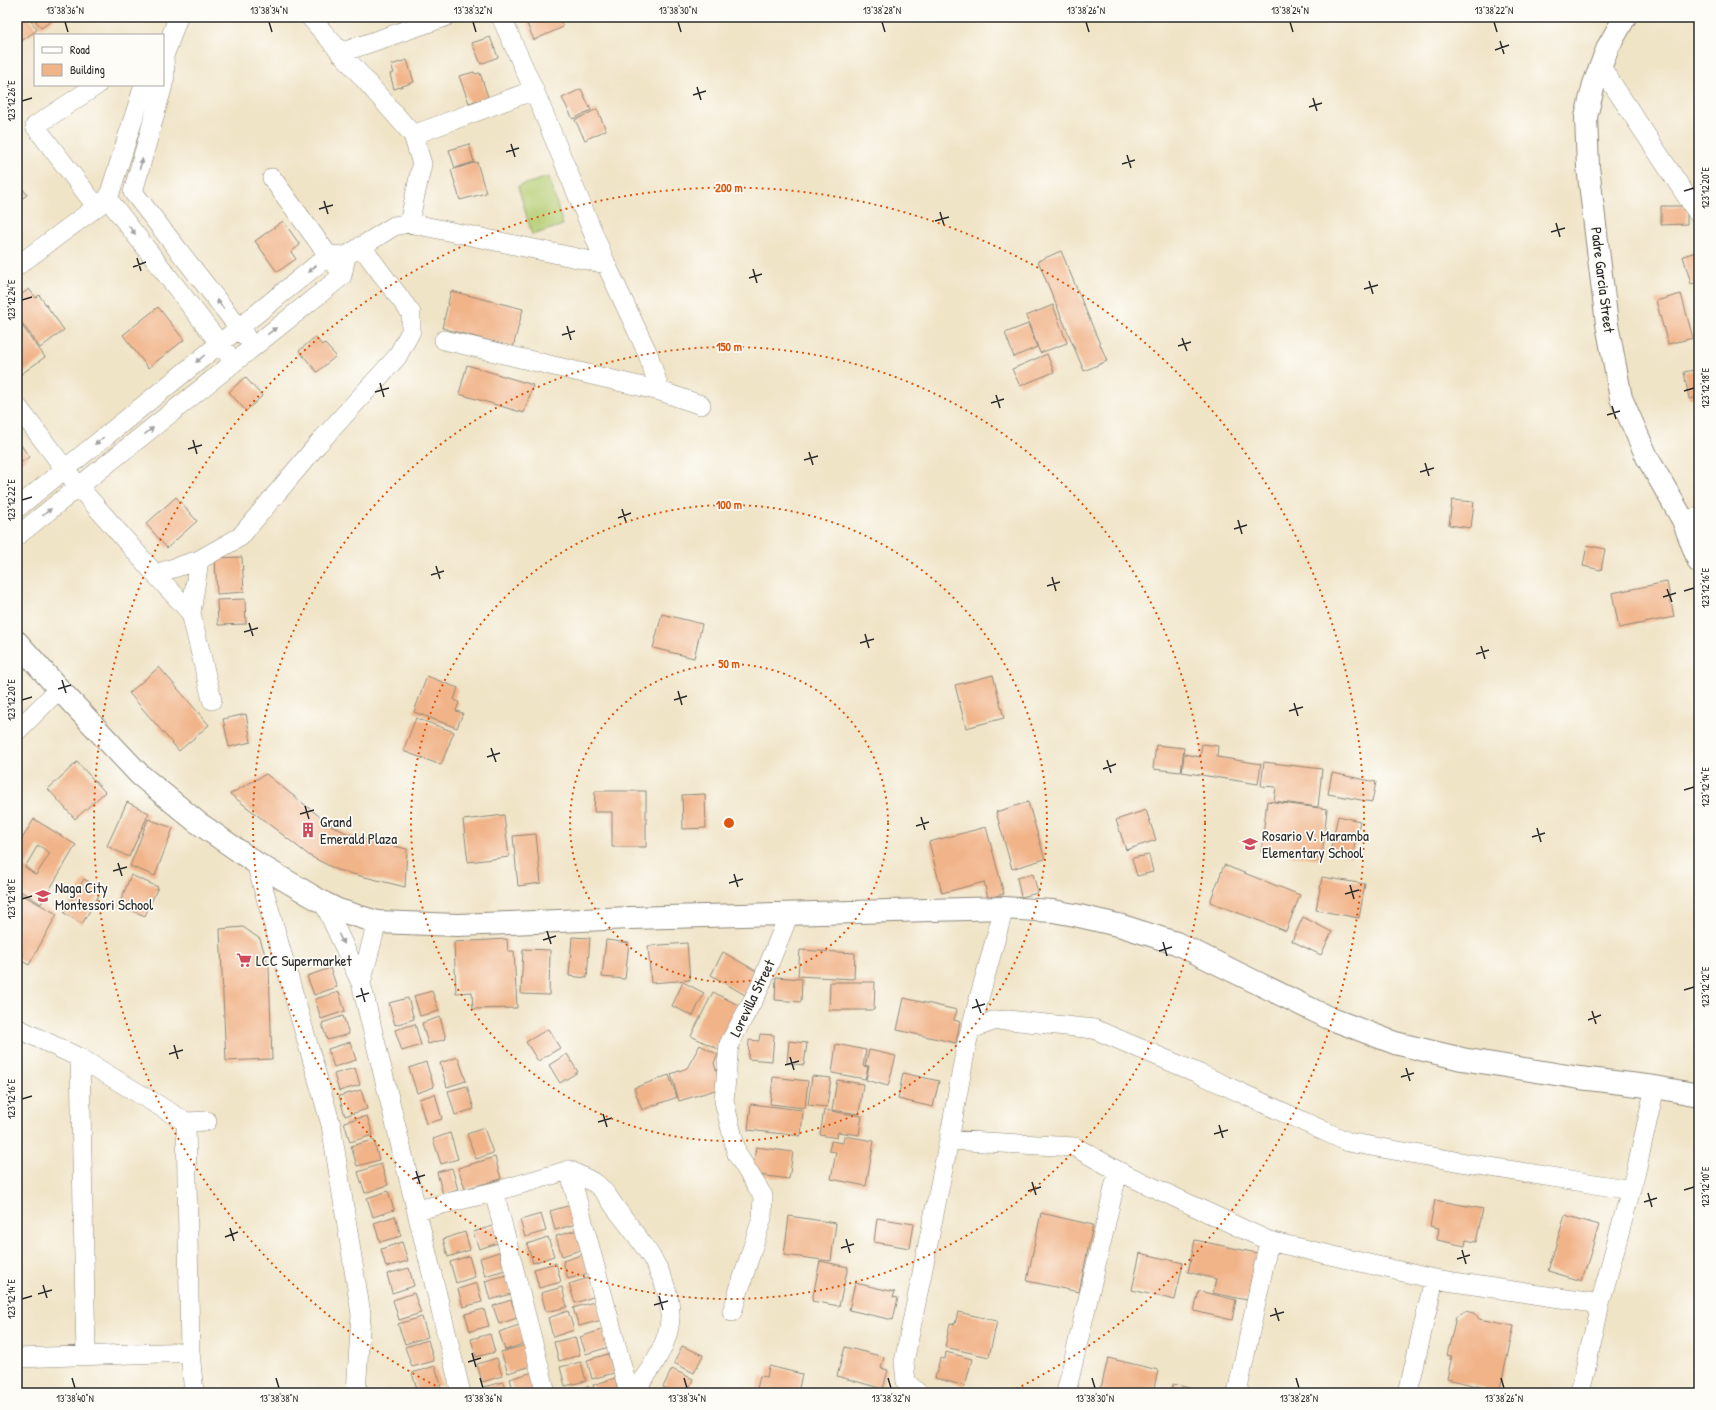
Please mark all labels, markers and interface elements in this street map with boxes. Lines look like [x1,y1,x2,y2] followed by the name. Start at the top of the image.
[46,4,84,17] text: 13°38'36"N
[250,4,288,17] text: 13°38'34"N
[454,4,492,17] text: 13°38'32"N
[659,4,697,17] text: 13°38'30"N
[863,4,901,17] text: 13°38'28"N
[1067,4,1105,17] text: 13°38'26"N
[1271,4,1309,17] text: 13°38'24"N
[1475,4,1513,17] text: 13°38'22"N
[34,34,164,86] legend
[70,41,90,58] text: Road
[70,61,105,78] text: Building
[5,80,18,122] text: 123°12'26"E
[138,157,144,169] one-way arrow
[1699,167,1712,209] text: 123°12'20"E
[715,179,743,196] text: 200 m
[127,224,136,235] one-way arrow
[1586,226,1620,335] street label: Padre Garcia Street
[307,264,318,273] one-way arrow
[5,279,18,320] text: 123°12'24"E
[216,299,225,310] one-way arrow
[266,327,277,336] one-way arrow
[716,338,742,355] text: 150 m
[195,355,206,364] one-way arrow
[1699,367,1712,408] text: 123°12'18"E
[143,426,154,435] one-way arrow
[94,437,105,446] one-way arrow
[5,478,18,521] text: 123°12'22"E
[716,496,742,513] text: 100 m
[42,507,53,516] one-way arrow
[1699,567,1712,608] text: 123°12'16"E
[718,655,740,672] text: 50 m
[5,679,18,721] text: 123°12'20"E
[1699,766,1712,807] text: 123°12'14"E
[320,811,397,849] place label: Grand Emerald Plaza
[722,816,736,830] centre of rings
[299,821,317,839] building icon: Grand Emerald Plaza
[1262,825,1369,863] place label: Rosario V. Maramba Elementary School
[1241,835,1259,853] school or university icon: Rosario V. Maramba Elementary School
[55,877,153,915] place label: Naga City Montessori School
[5,878,18,919] text: 123°12'18"E
[34,887,52,905] school or university icon: Naga City Montessori School
[338,933,344,945] one-way arrow
[256,950,353,971] place label: LCC Supermarket
[235,951,253,969] supermarket icon: LCC Supermarket
[724,955,780,1040] street label: Lorevilla Street
[1699,966,1712,1007] text: 123°12'12"E
[5,1078,18,1119] text: 123°12'16"E
[1699,1166,1712,1207] text: 123°12'10"E
[5,1278,18,1319] text: 123°12'14"E
[56,1392,94,1405] text: 13°38'40"N
[260,1392,298,1405] text: 13°38'38"N
[464,1392,502,1405] text: 13°38'36"N
[668,1392,706,1405] text: 13°38'34"N
[872,1392,910,1405] text: 13°38'32"N
[1076,1392,1114,1405] text: 13°38'30"N
[1280,1392,1318,1405] text: 13°38'28"N
[1485,1392,1523,1405] text: 13°38'26"N

